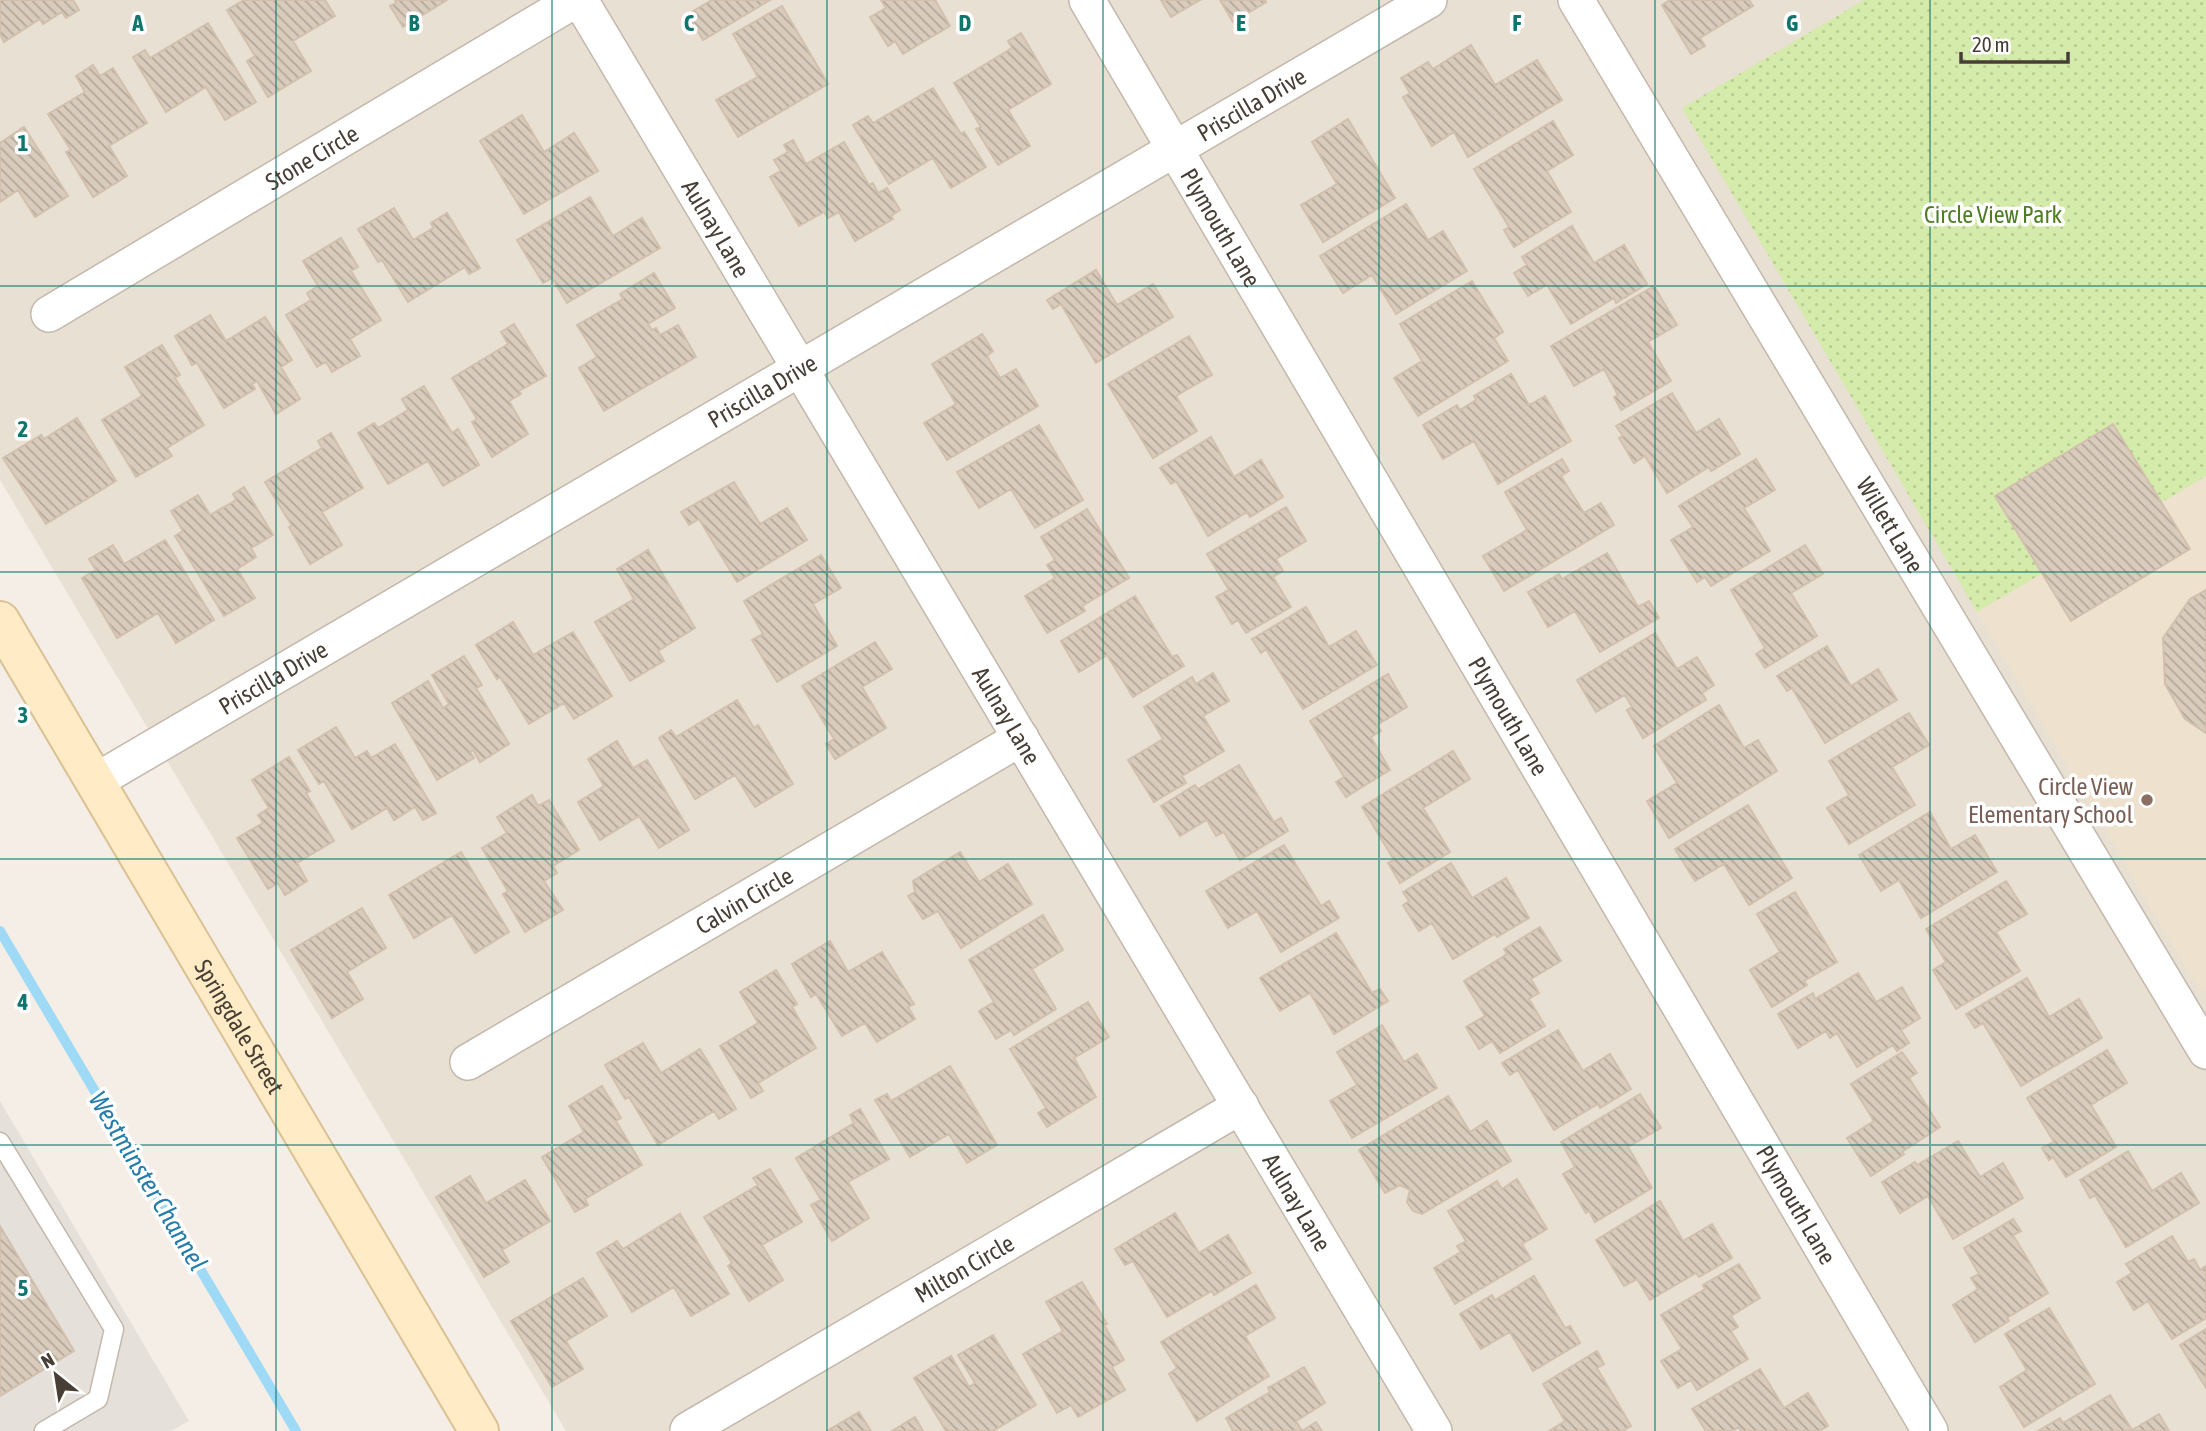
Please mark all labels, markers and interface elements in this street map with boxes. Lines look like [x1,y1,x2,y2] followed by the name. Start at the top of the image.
[131,10,144,36] text: A
[409,10,420,36] text: B
[684,10,695,36] text: C
[959,10,972,36] text: D
[1236,10,1246,36] text: E
[1512,10,1522,36] text: F
[1786,10,1798,36] text: G
[1961,21,2068,65] scale bar
[1972,32,2010,56] text: 20 m
[1192,62,1310,146] street label: Priscilla Drive
[260,119,363,195] street label: Stone Circle
[18,130,29,156] text: 1
[1176,163,1266,292] street label: Plymouth Lane
[677,175,756,282] street label: Aulnay Lane
[1924,201,2063,228] park label: Circle View Park
[703,348,821,433] street label: Priscilla Drive
[18,416,28,442] text: 2
[1852,472,1930,578] street label: Willett Lane
[214,635,332,720] street label: Priscilla Drive
[1463,652,1554,780] street label: Plymouth Lane
[967,662,1046,769] street label: Aulnay Lane
[18,702,28,728] text: 3
[1968,773,2134,828] place label: Circle View Elementary School
[2139,792,2155,808] marker: Circle View Elementary School
[691,861,797,939] street label: Calvin Circle
[190,954,290,1098] street label: Springdale Street
[17,989,29,1015] text: 4
[83,1086,213,1276] water label: Westminster Channel
[1751,1140,1842,1269] street label: Plymouth Lane
[1258,1149,1337,1256] street label: Aulnay Lane
[910,1229,1018,1308] street label: Milton Circle
[18,1275,29,1301] text: 5
[21,1340,91,1410] north arrow
[37,1348,58,1373] text: N

